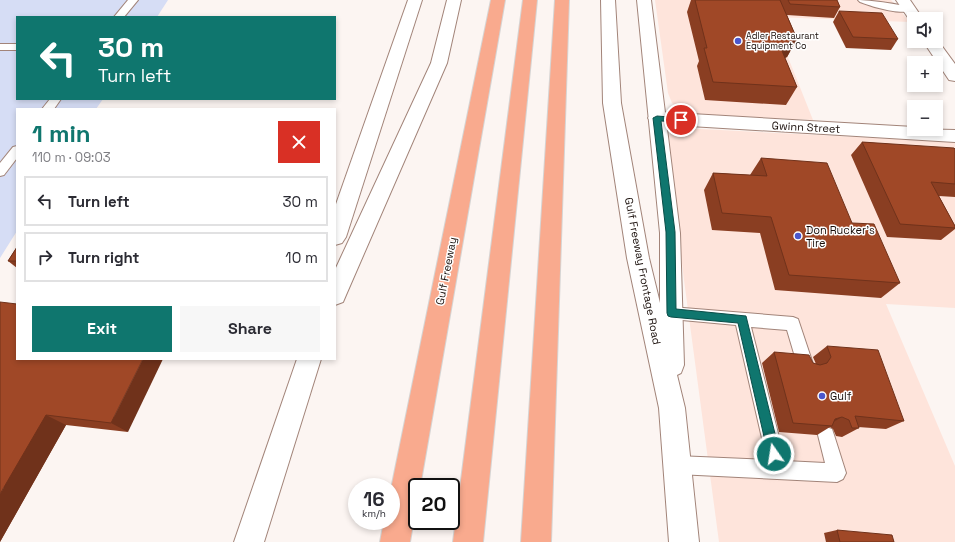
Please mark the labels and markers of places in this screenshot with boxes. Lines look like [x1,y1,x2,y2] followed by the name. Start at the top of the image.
[746,30,819,52] place label: Adler Restaurant Equipment Co
[733,36,743,46] marker: Adler Restaurant Equipment Co
[664,103,698,137] pin
[806,223,875,250] place label: Don Rucker's Tire
[793,231,803,241] marker: Don Rucker's Tire
[830,389,852,403] place label: Gulf
[817,391,827,401] marker: Gulf

